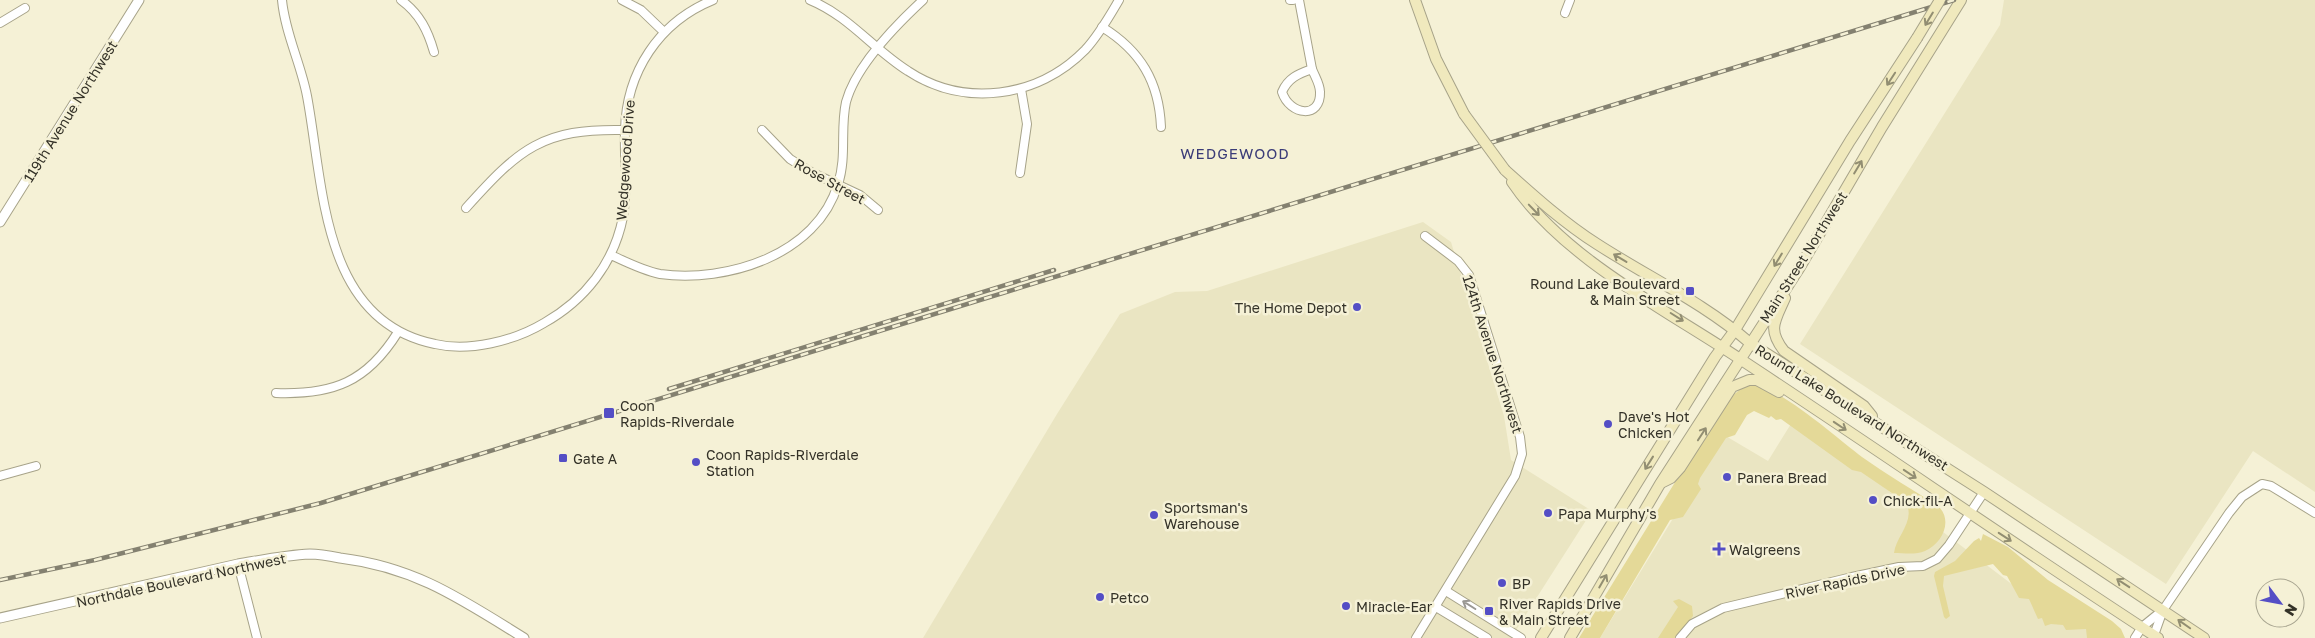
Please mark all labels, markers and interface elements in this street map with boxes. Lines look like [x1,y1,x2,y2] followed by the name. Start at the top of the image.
[1923,11,1933,25] one-way arrow
[19,37,121,185] street label: 119th Avenue Northwest
[1885,71,1895,85] one-way arrow
[612,99,638,221] street label: Wedgewood Drive
[1180,144,1290,162] district label: WEDGEWOOD
[792,155,868,207] street label: Rose Street
[1854,161,1864,175] one-way arrow
[1756,188,1850,326] street label: Main Street Northwest
[1528,203,1540,216] one-way arrow
[1613,253,1627,263] one-way arrow
[1772,253,1783,267] one-way arrow
[1459,273,1527,435] street label: 124th Avenue Northwest
[1530,275,1680,308] place label: Round Lake Boulevard & Main Street
[1684,285,1696,297] marker: Round Lake Boulevard & Main Street
[1235,299,1347,316] place label: The Home Depot
[1351,301,1363,313] marker: The Home Depot
[1670,312,1684,323] one-way arrow
[1752,340,1952,474] street label: Round Lake Boulevard Northwest
[620,397,734,430] place label: Coon Rapids-Riverdale
[602,406,616,420] marker: Coon Rapids-Riverdale
[1618,408,1690,441] place label: Dave's Hot Chicken
[1602,418,1614,430] marker: Dave's Hot Chicken
[1832,421,1846,431] one-way arrow
[1697,428,1707,442] one-way arrow
[706,446,859,479] place label: Coon Rapids-Riverdale Station
[573,450,618,467] place label: Gate A
[557,452,569,464] marker: Gate A
[1644,455,1654,469] one-way arrow
[690,456,702,468] marker: Coon Rapids-Riverdale Station
[1737,469,1827,486] place label: Panera Bread
[1903,469,1917,479] one-way arrow
[1721,471,1733,483] marker: Panera Bread
[1883,492,1953,509] place label: Chick-fil-A
[1867,494,1879,506] marker: Chick-fil-A
[1164,499,1248,532] place label: Sportsman's Warehouse
[1558,505,1657,522] place label: Papa Murphy's
[1542,507,1554,519] marker: Papa Murphy's
[1148,509,1160,521] marker: Sportsman's Warehouse
[1998,532,2012,542] one-way arrow
[1729,541,1800,558] place label: Walgreens
[1713,543,1725,555] marker: Walgreens
[75,549,287,611] street label: Northdale Boulevard Northwest
[1784,560,1906,602] street label: River Rapids Drive
[1599,574,1609,588] one-way arrow
[1512,575,1531,592] place label: BP
[1496,577,1508,589] marker: BP
[2116,578,2130,588] one-way arrow
[2255,578,2305,628] north arrow
[1110,589,1149,606] place label: Petco
[1094,591,1106,603] marker: Petco
[1499,595,1621,628] place label: River Rapids Drive & Main Street
[1356,598,1433,615] place label: Miracle-Ear
[1340,600,1352,612] marker: Miracle-Ear
[1462,600,1476,610] one-way arrow
[2281,601,2301,619] text: N
[1483,605,1495,617] marker: River Rapids Drive & Main Street
[2177,619,2191,629] one-way arrow

